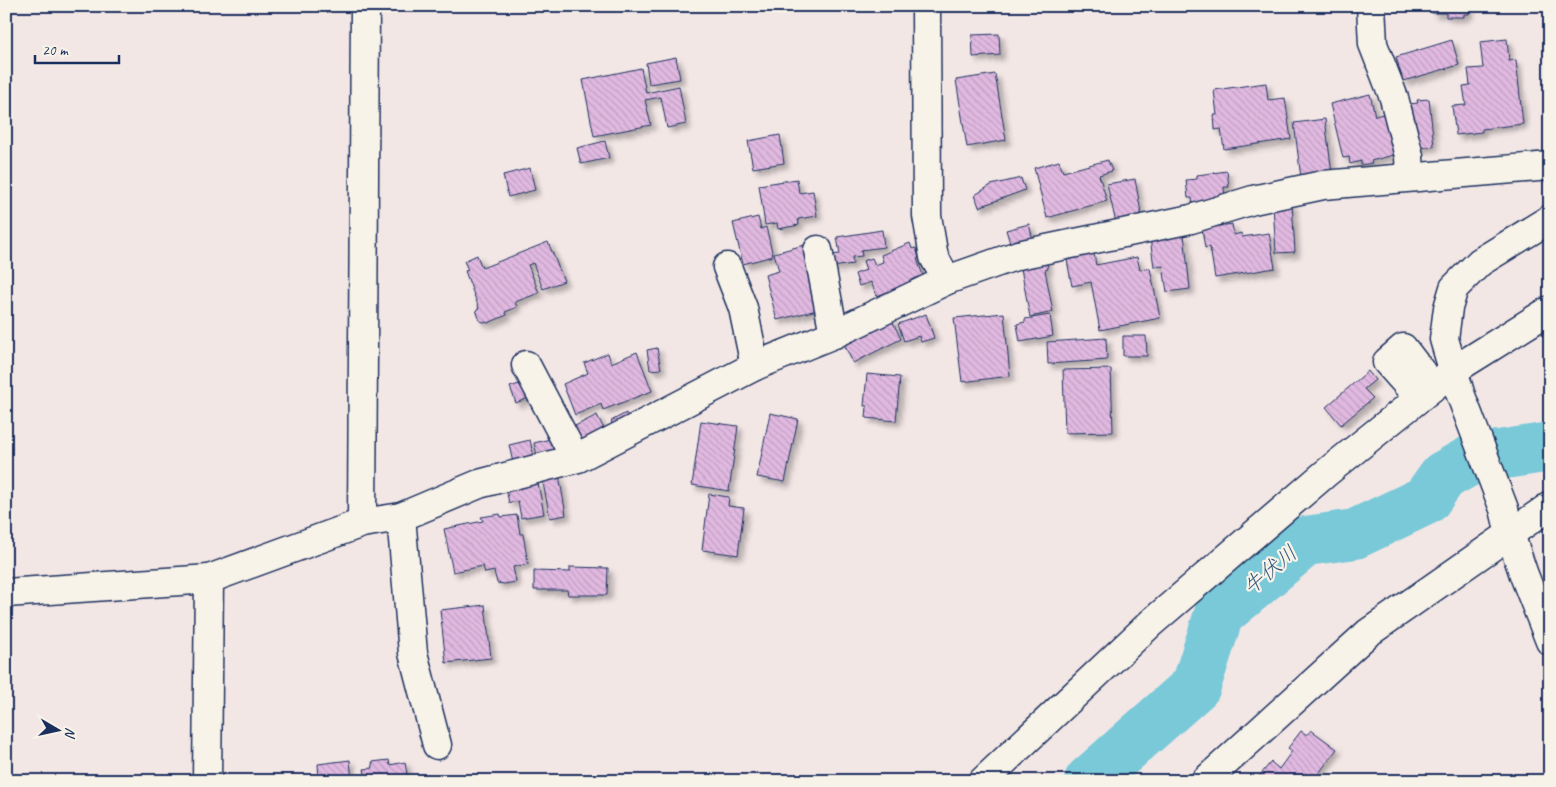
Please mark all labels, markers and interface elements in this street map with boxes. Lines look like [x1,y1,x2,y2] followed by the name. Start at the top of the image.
[35,32,119,64] scale bar
[42,41,69,60] text: 20 m
[1238,540,1302,600] water label: 牛伏川
[32,704,82,754] north arrow
[61,726,79,740] text: N

